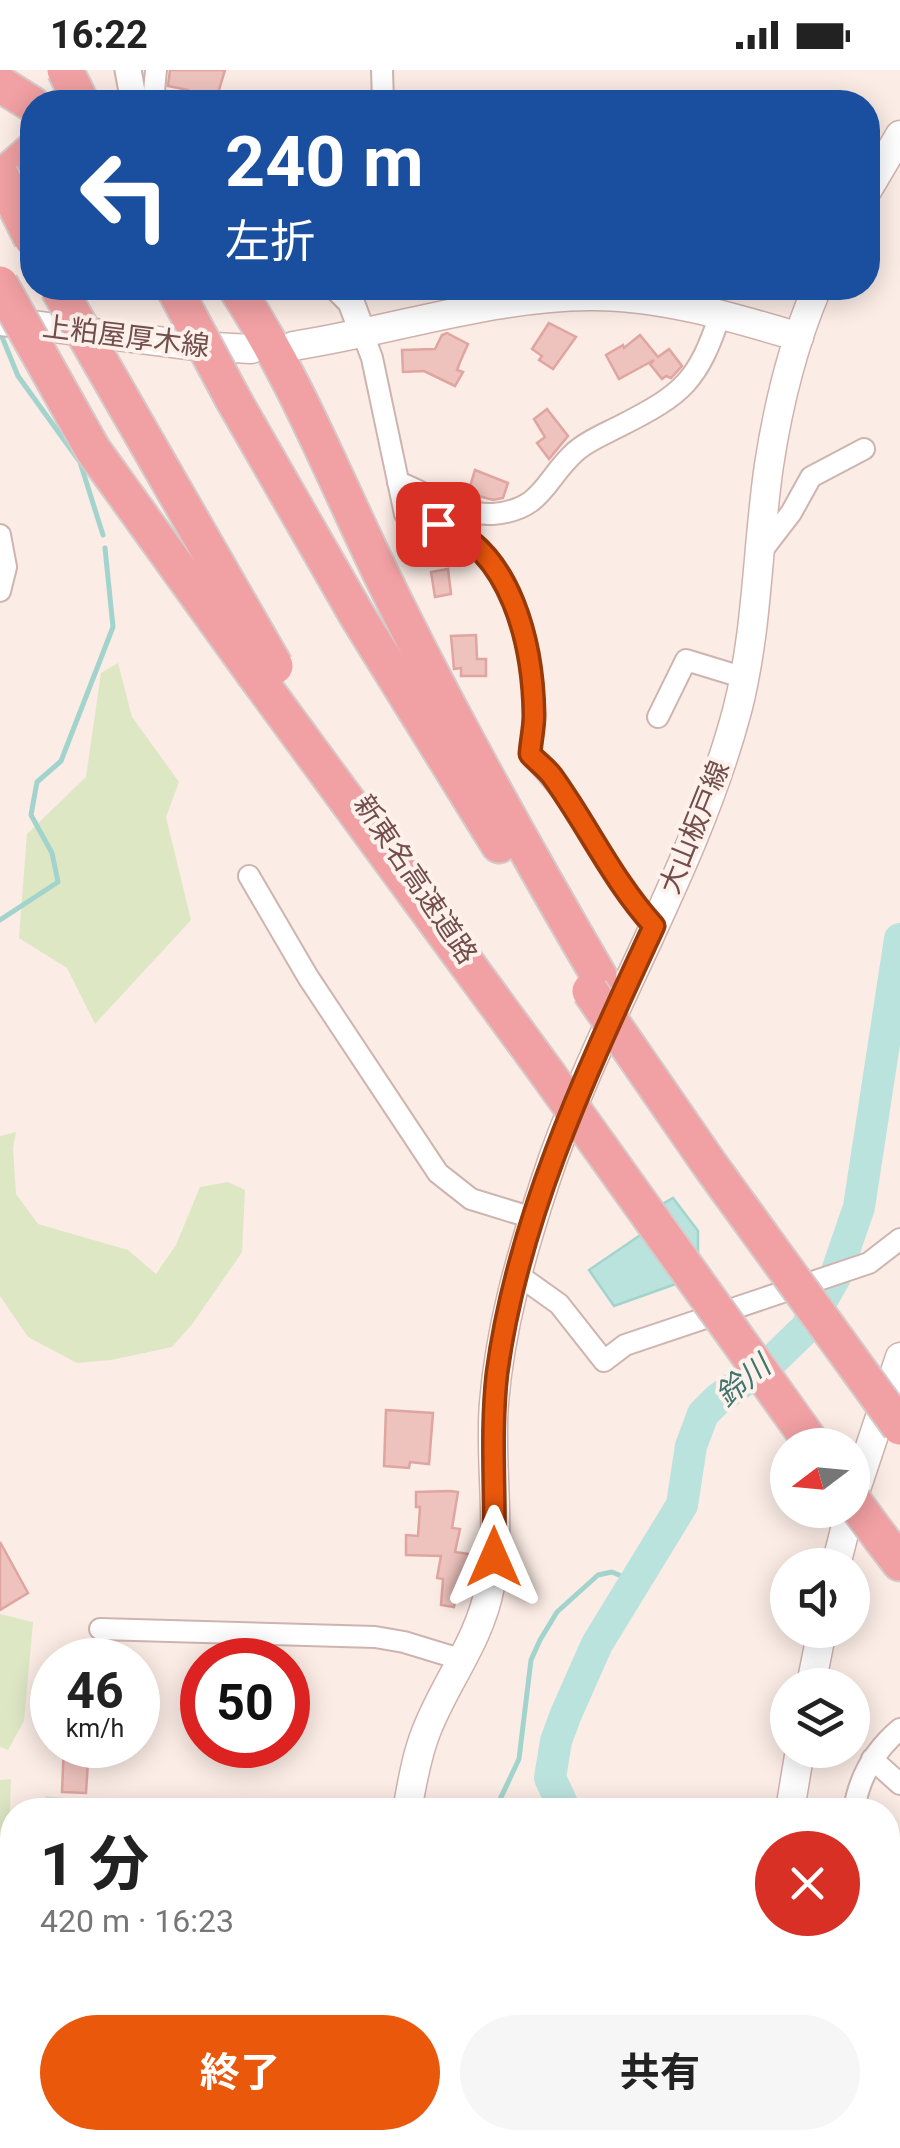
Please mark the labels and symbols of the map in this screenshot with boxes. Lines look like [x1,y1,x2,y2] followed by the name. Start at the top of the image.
[41,310,211,363] street label: 上粕屋厚木線
[396,482,481,567] pin
[653,756,736,898] street label: 大山板戸線
[347,789,484,970] street label: 新東名高速道路
[708,1346,779,1413] water label: 鈴川
[770,1428,870,1528] north arrow
[442,1505,546,1609] position arrow
[180,1638,310,1768] speed limit sign: 50

